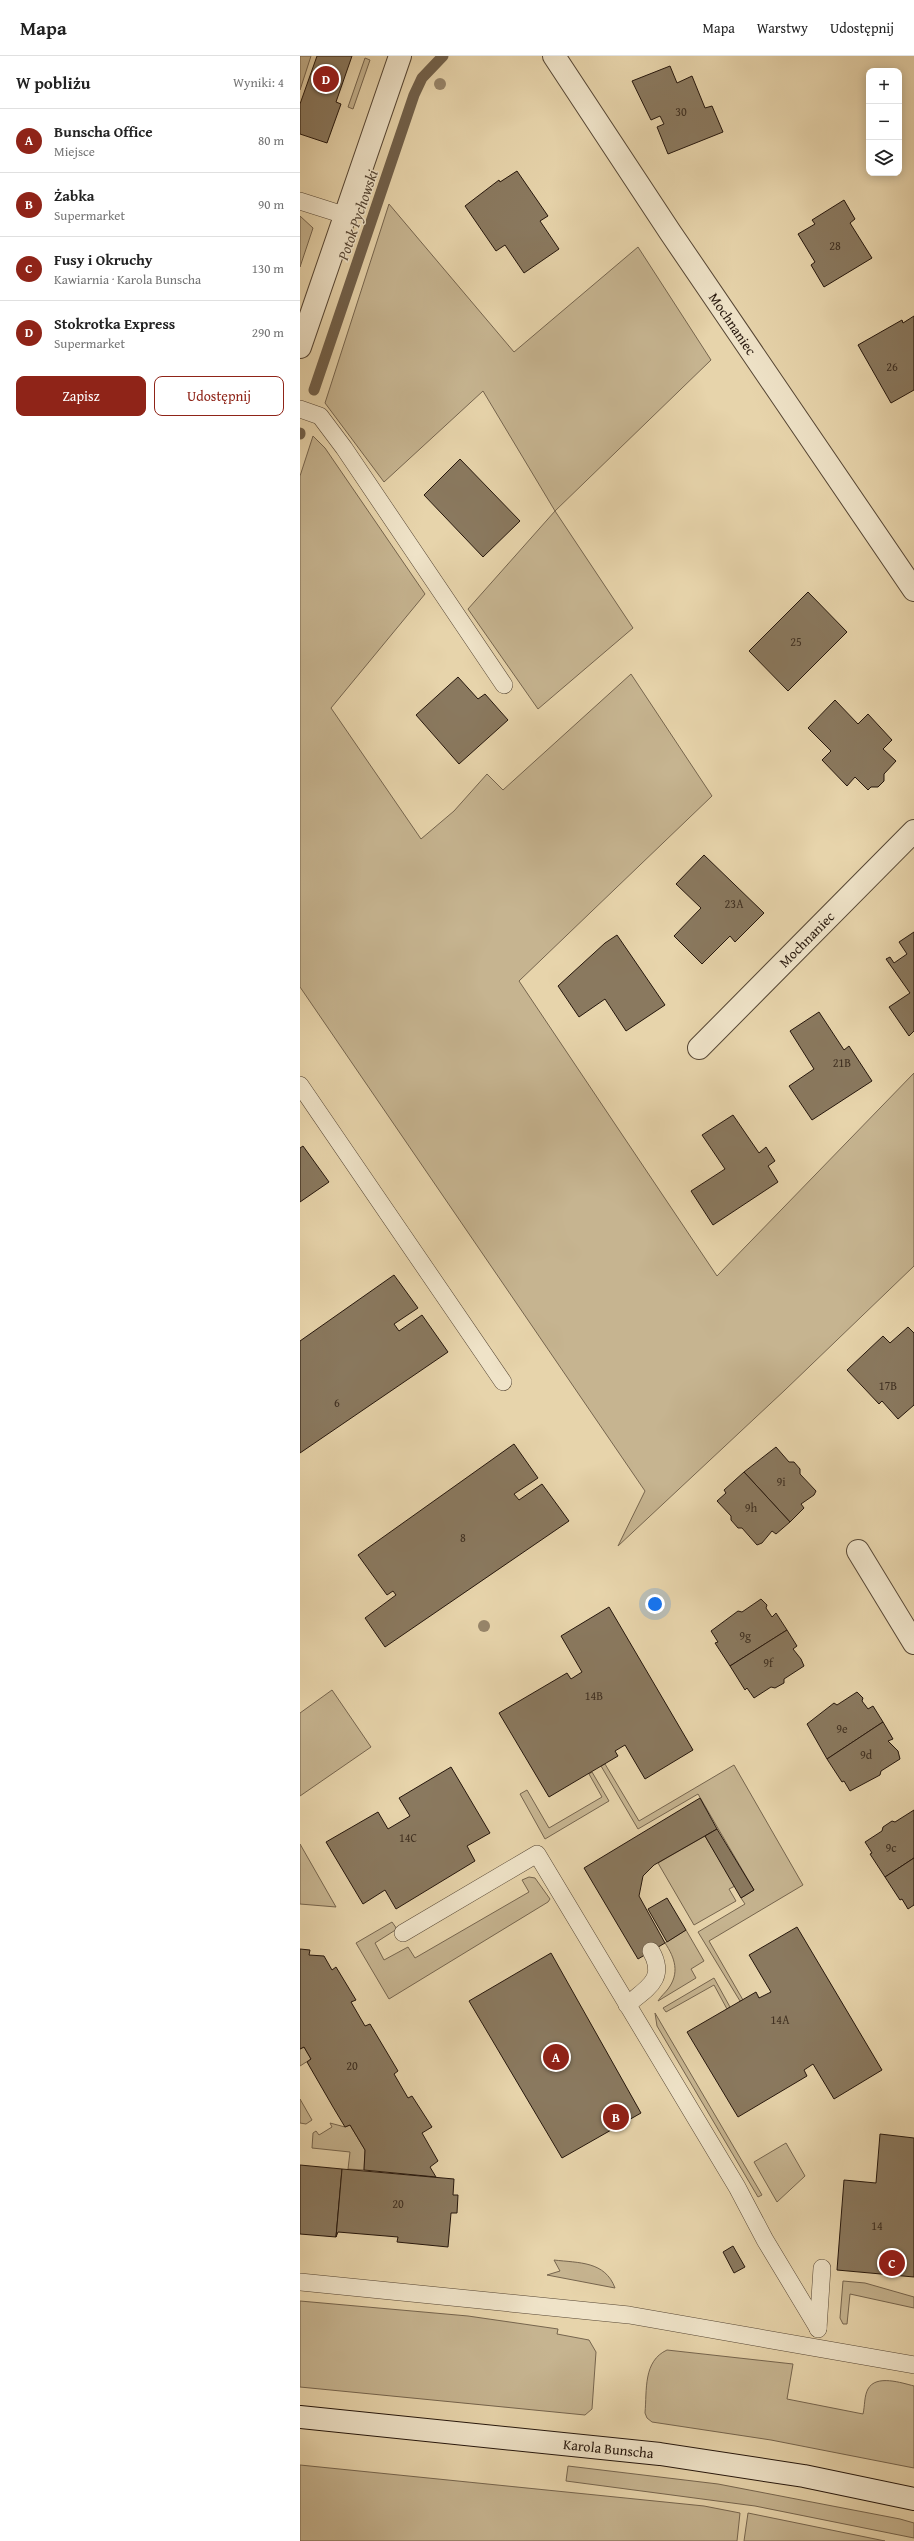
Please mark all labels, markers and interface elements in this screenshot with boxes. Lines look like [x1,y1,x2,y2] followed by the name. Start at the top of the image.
[20,14,67,42] text: Mapa
[703,18,735,38] text: Mapa
[757,18,808,38] text: Warstwy
[830,18,894,38] text: Udostępnij
[313,64,339,94] pin: D
[866,68,902,176] map controls
[866,68,902,104] button: +
[16,70,91,95] text: W pobliżu
[233,73,284,92] text: Wyniki: 4
[675,103,687,120] house number: 30
[866,104,902,140] button: −
[54,121,153,142] text: Bunscha Office
[25,131,33,150] text: A
[258,131,284,150] text: 80 m
[866,140,902,176] button: layers
[54,142,95,161] text: Miejsce
[332,167,383,264] water label: Potok Pychowski
[54,185,94,206] text: Żabka
[25,195,33,214] text: B
[258,195,284,214] text: 90 m
[54,206,125,225] text: Supermarket
[829,237,841,254] house number: 28
[54,249,152,270] text: Fusy i Okruchy
[25,259,33,278] text: C
[252,259,284,278] text: 130 m
[54,270,201,289] text: Kawiarnia · Karola Bunscha
[704,289,761,359] street label: Mochnaniec
[54,313,175,334] text: Stokrotka Express
[25,323,33,342] text: D
[252,323,284,342] text: 290 m
[54,334,125,353] text: Supermarket
[886,358,898,375] house number: 26
[16,376,146,416] button: Zapisz
[154,376,284,416] button: Udostępnij
[790,633,802,650] house number: 25
[725,895,744,912] house number: 23A
[774,907,839,972] street label: Mochnaniec
[833,1054,851,1071] house number: 21B
[879,1377,897,1394] house number: 17B
[334,1394,340,1411] house number: 6
[776,1473,786,1490] house number: 9i
[745,1499,758,1516] house number: 9h
[460,1529,466,1546] house number: 8
[645,1594,665,1614] your location
[739,1627,751,1644] house number: 9g
[763,1654,774,1671] house number: 9f
[585,1687,603,1704] house number: 14B
[836,1720,848,1737] house number: 9e
[860,1746,873,1763] house number: 9d
[399,1829,418,1846] house number: 14C
[885,1839,897,1856] house number: 9c
[771,2011,790,2028] house number: 14A
[543,2042,569,2072] pin: A
[346,2057,358,2074] house number: 20
[603,2102,629,2132] pin: B
[392,2195,404,2212] house number: 20
[871,2217,883,2234] house number: 14
[879,2248,905,2278] pin: C
[562,2434,655,2463] street label: Karola Bunscha

